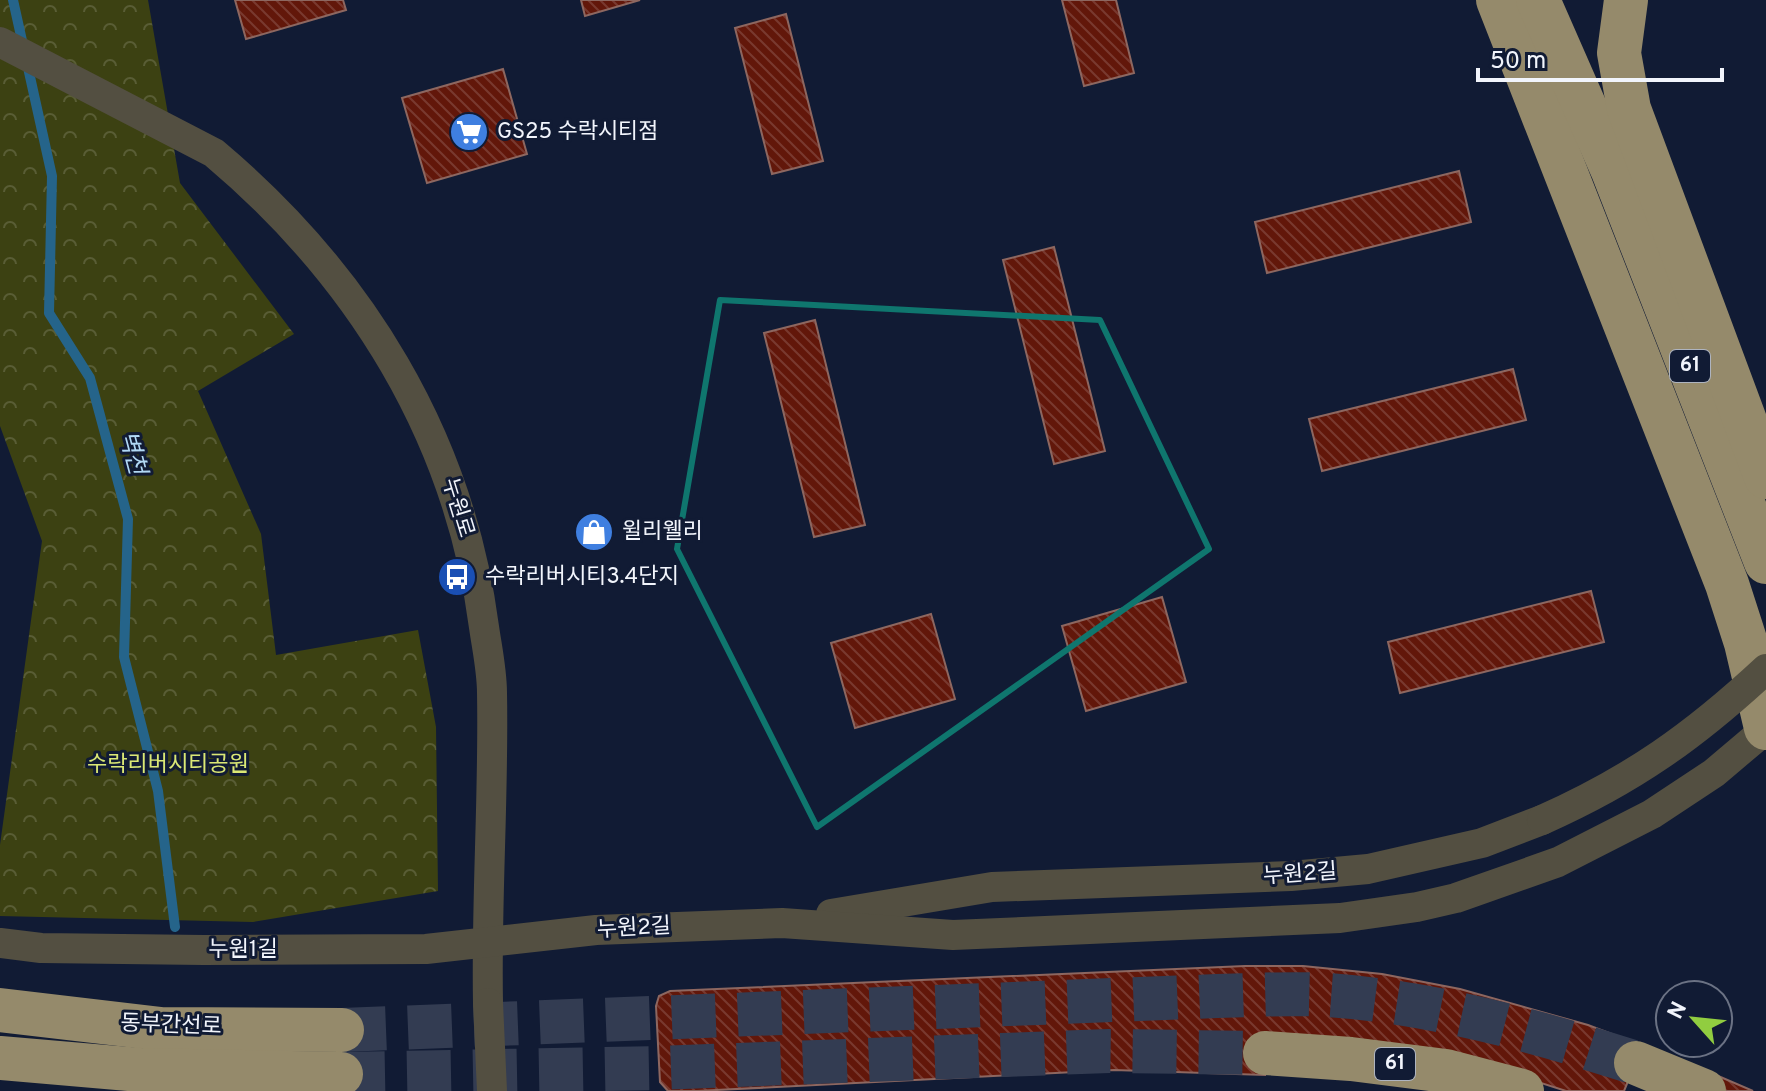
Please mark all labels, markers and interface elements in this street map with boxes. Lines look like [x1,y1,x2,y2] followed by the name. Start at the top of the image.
[1478,32,1722,82] scale bar
[1490,47,1546,77] text: 50 m
[448,111,490,153] supermarket icon: GS25 수락시티점
[497,119,659,146] place label: GS25 수락시티점
[1670,350,1710,382] road number: 61
[111,428,152,481] water label: 벽천
[435,475,479,541] street label: 누원로
[573,511,615,553] shop icon: 윌리웰리
[622,519,703,546] place label: 윌리웰리
[436,556,478,598] bus stop icon: 수락리버시티3.4단지
[485,564,679,591] place label: 수락리버시티3.4단지
[87,752,249,779] park label: 수락리버시티공원
[1262,859,1338,891] street label: 누원2길
[596,914,672,944] street label: 누원2길
[209,937,277,964] street label: 누원1길
[1654,979,1734,1059] north arrow
[1663,998,1694,1024] text: N
[120,1011,222,1041] street label: 동부간선로
[1375,1048,1415,1080] road number: 61

